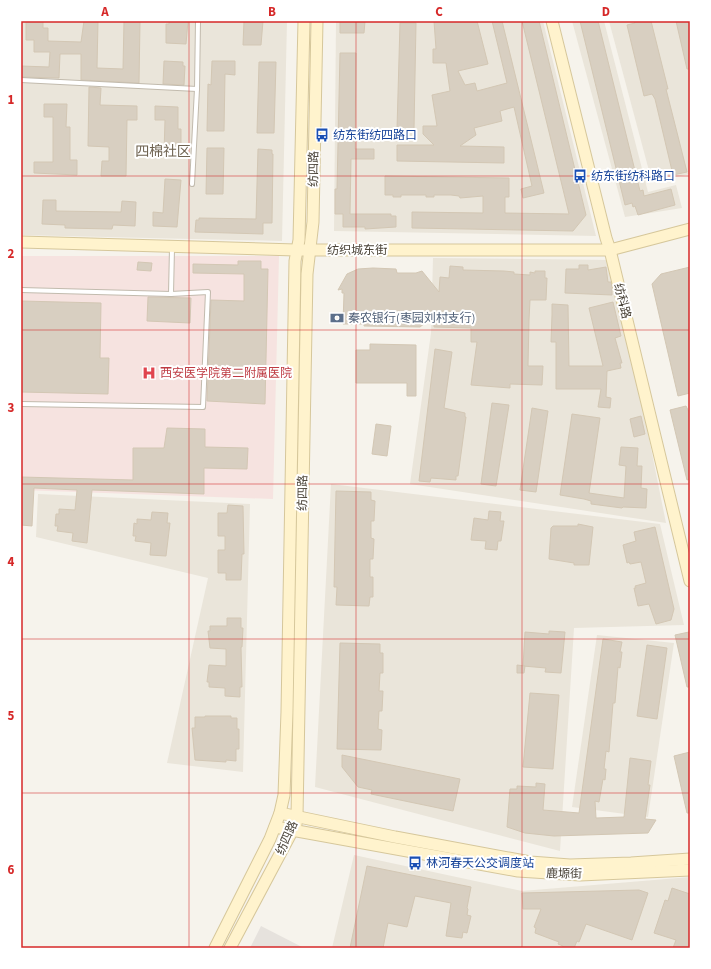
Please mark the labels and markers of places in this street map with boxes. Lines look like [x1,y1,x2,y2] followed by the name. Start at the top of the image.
[314,127,330,143] bus stop icon: 纺东街纺四路口
[333,127,417,144] place label: 纺东街纺四路口
[572,168,588,184] bus stop icon: 纺东街纺科路口
[591,168,675,185] place label: 纺东街纺科路口
[329,310,345,326] bank icon: 秦农银行(枣园刘村支行)
[348,310,475,327] place label: 秦农银行(枣园刘村支行)
[141,365,157,381] hospital icon: 西安医学院第二附属医院
[160,365,292,382] place label: 西安医学院第二附属医院
[407,855,423,871] bus stop icon: 林河春天公交调度站
[426,855,534,872] place label: 林河春天公交调度站

